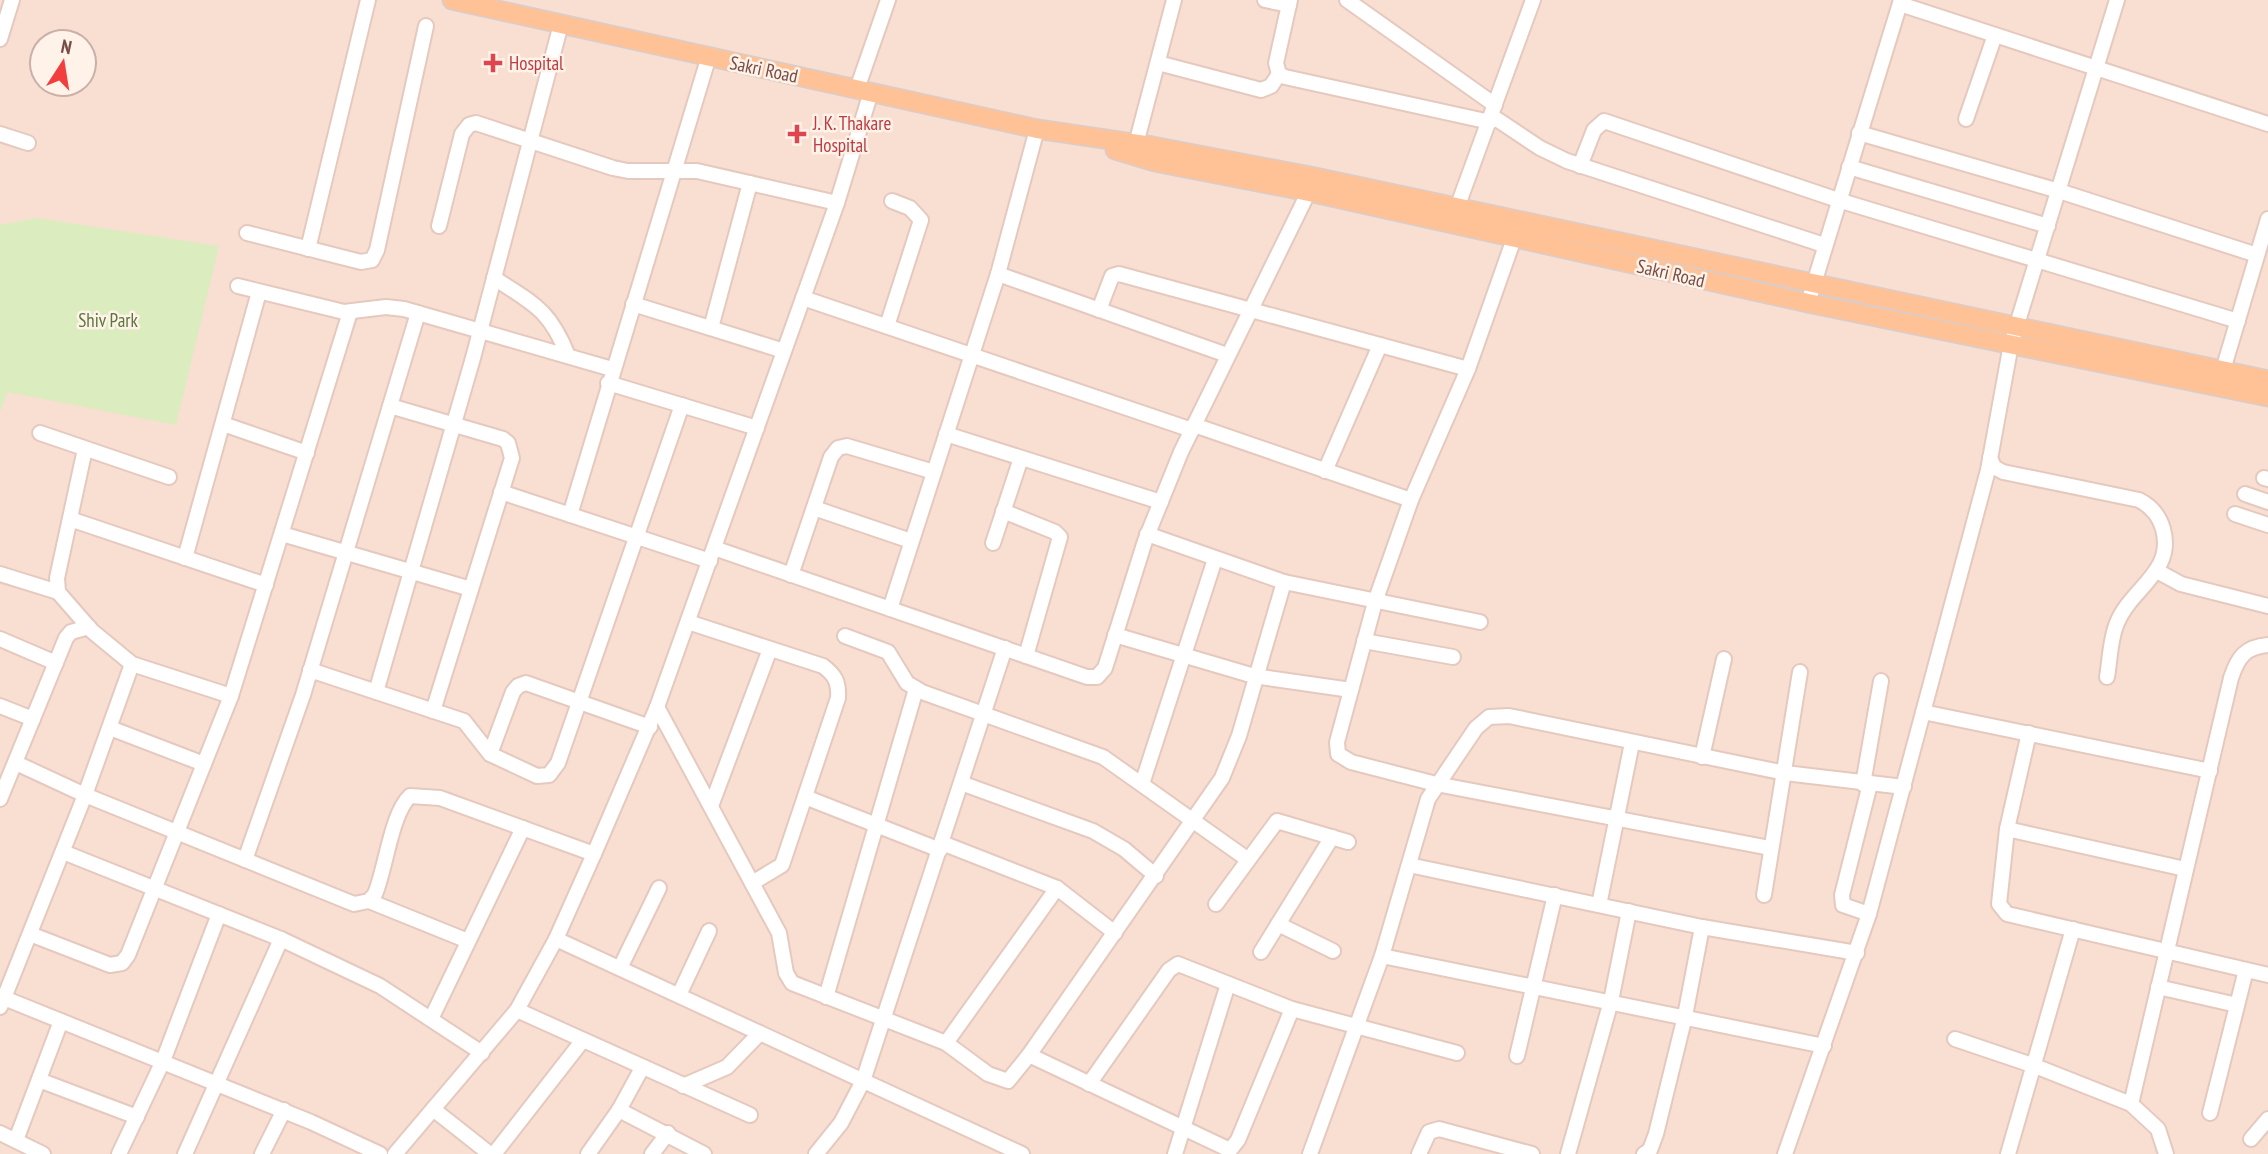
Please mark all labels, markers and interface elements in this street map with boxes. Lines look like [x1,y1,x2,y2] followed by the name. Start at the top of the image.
[28,28,98,98] north arrow
[59,34,74,59] text: N
[728,50,800,88] street label: Sakri Road
[509,51,564,75] place label: Hospital
[483,53,503,73] marker: Hospital
[812,111,891,157] place label: J. K. Thakare Hospital
[787,124,807,144] marker: J. K. Thakare Hospital
[1635,254,1707,292] street label: Sakri Road
[78,308,138,332] park label: Shiv Park

